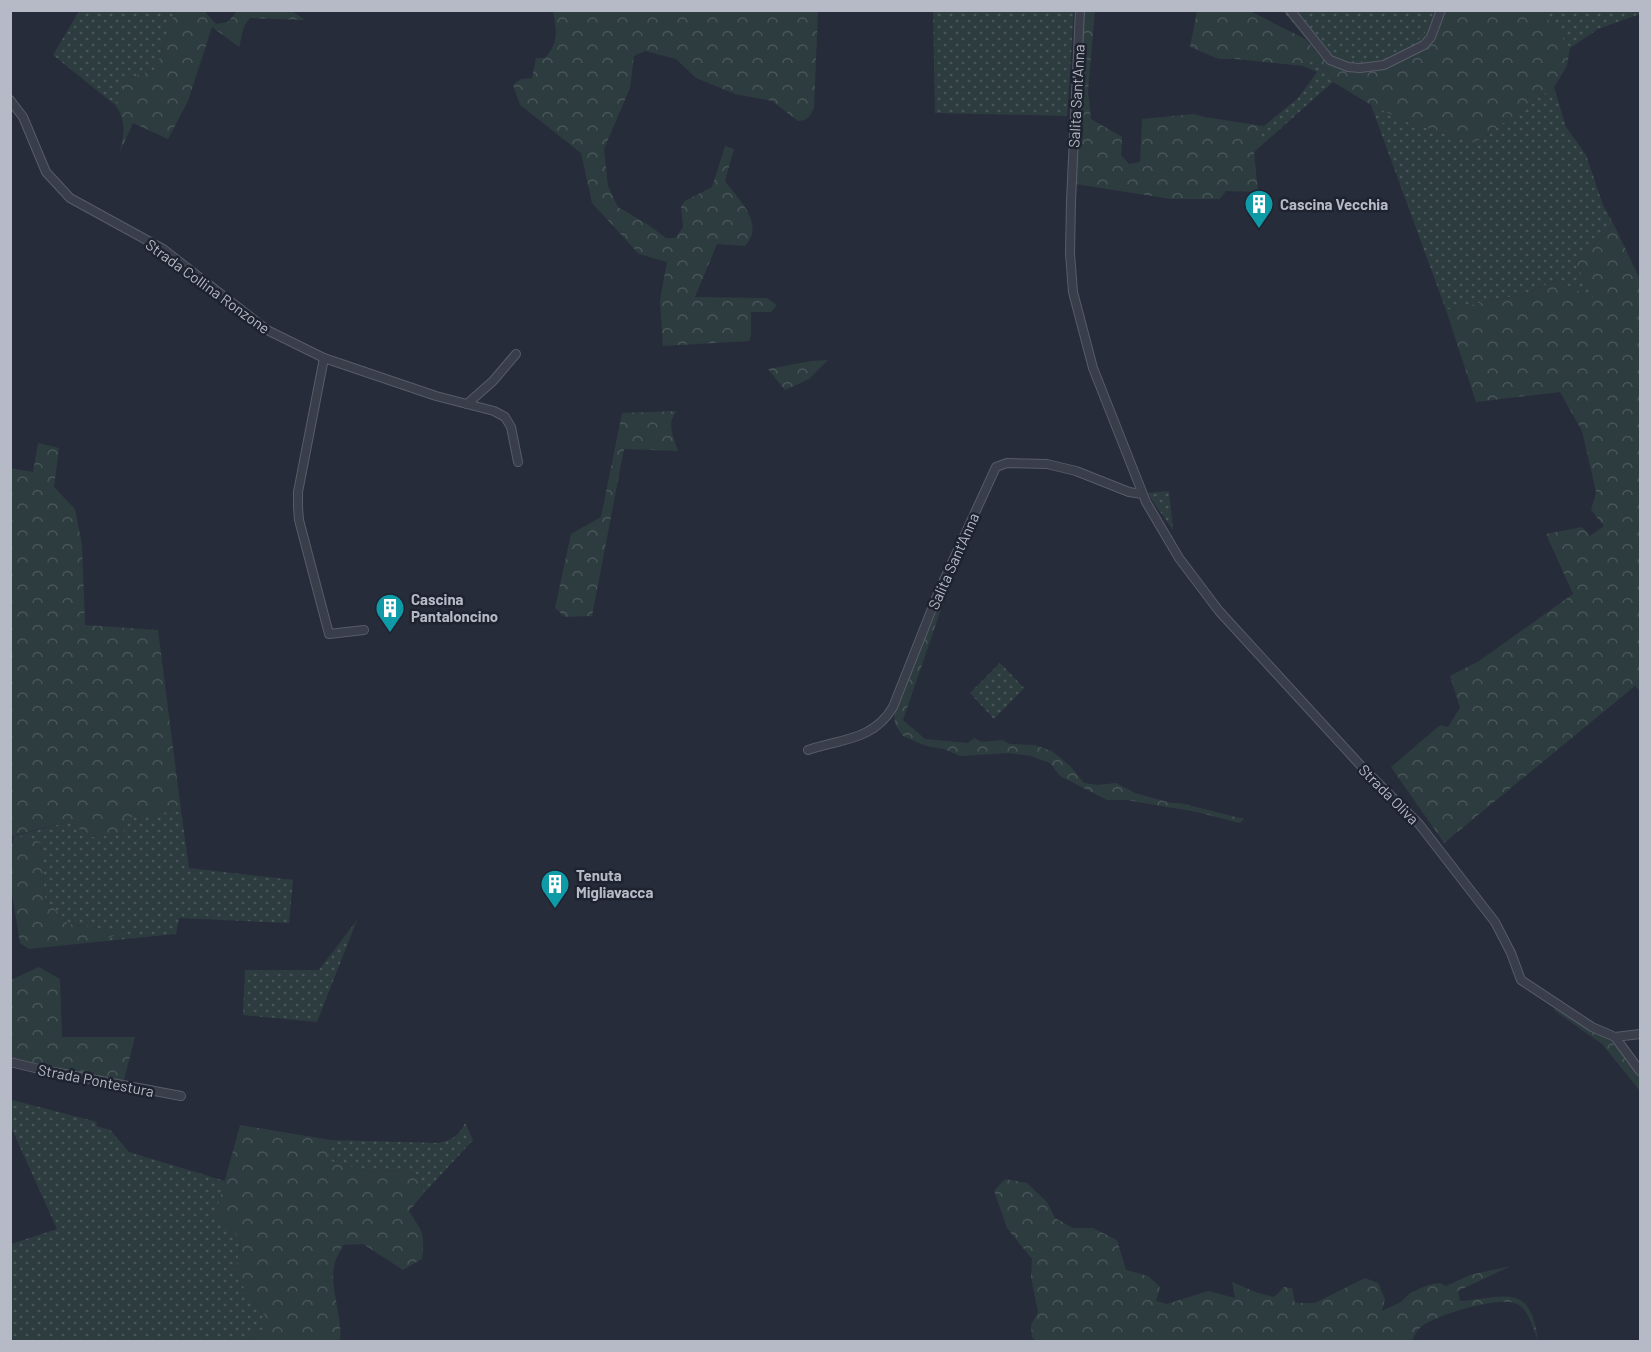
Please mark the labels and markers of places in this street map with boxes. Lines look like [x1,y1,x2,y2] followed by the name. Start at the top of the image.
[1243,188,1275,230] building icon: Cascina Vecchia
[1280,195,1388,213] place label: Cascina Vecchia
[411,590,498,625] place label: Cascina Pantaloncino
[374,592,406,634] building icon: Cascina Pantaloncino
[576,866,653,901] place label: Tenuta Migliavacca
[539,868,571,910] building icon: Tenuta Migliavacca

